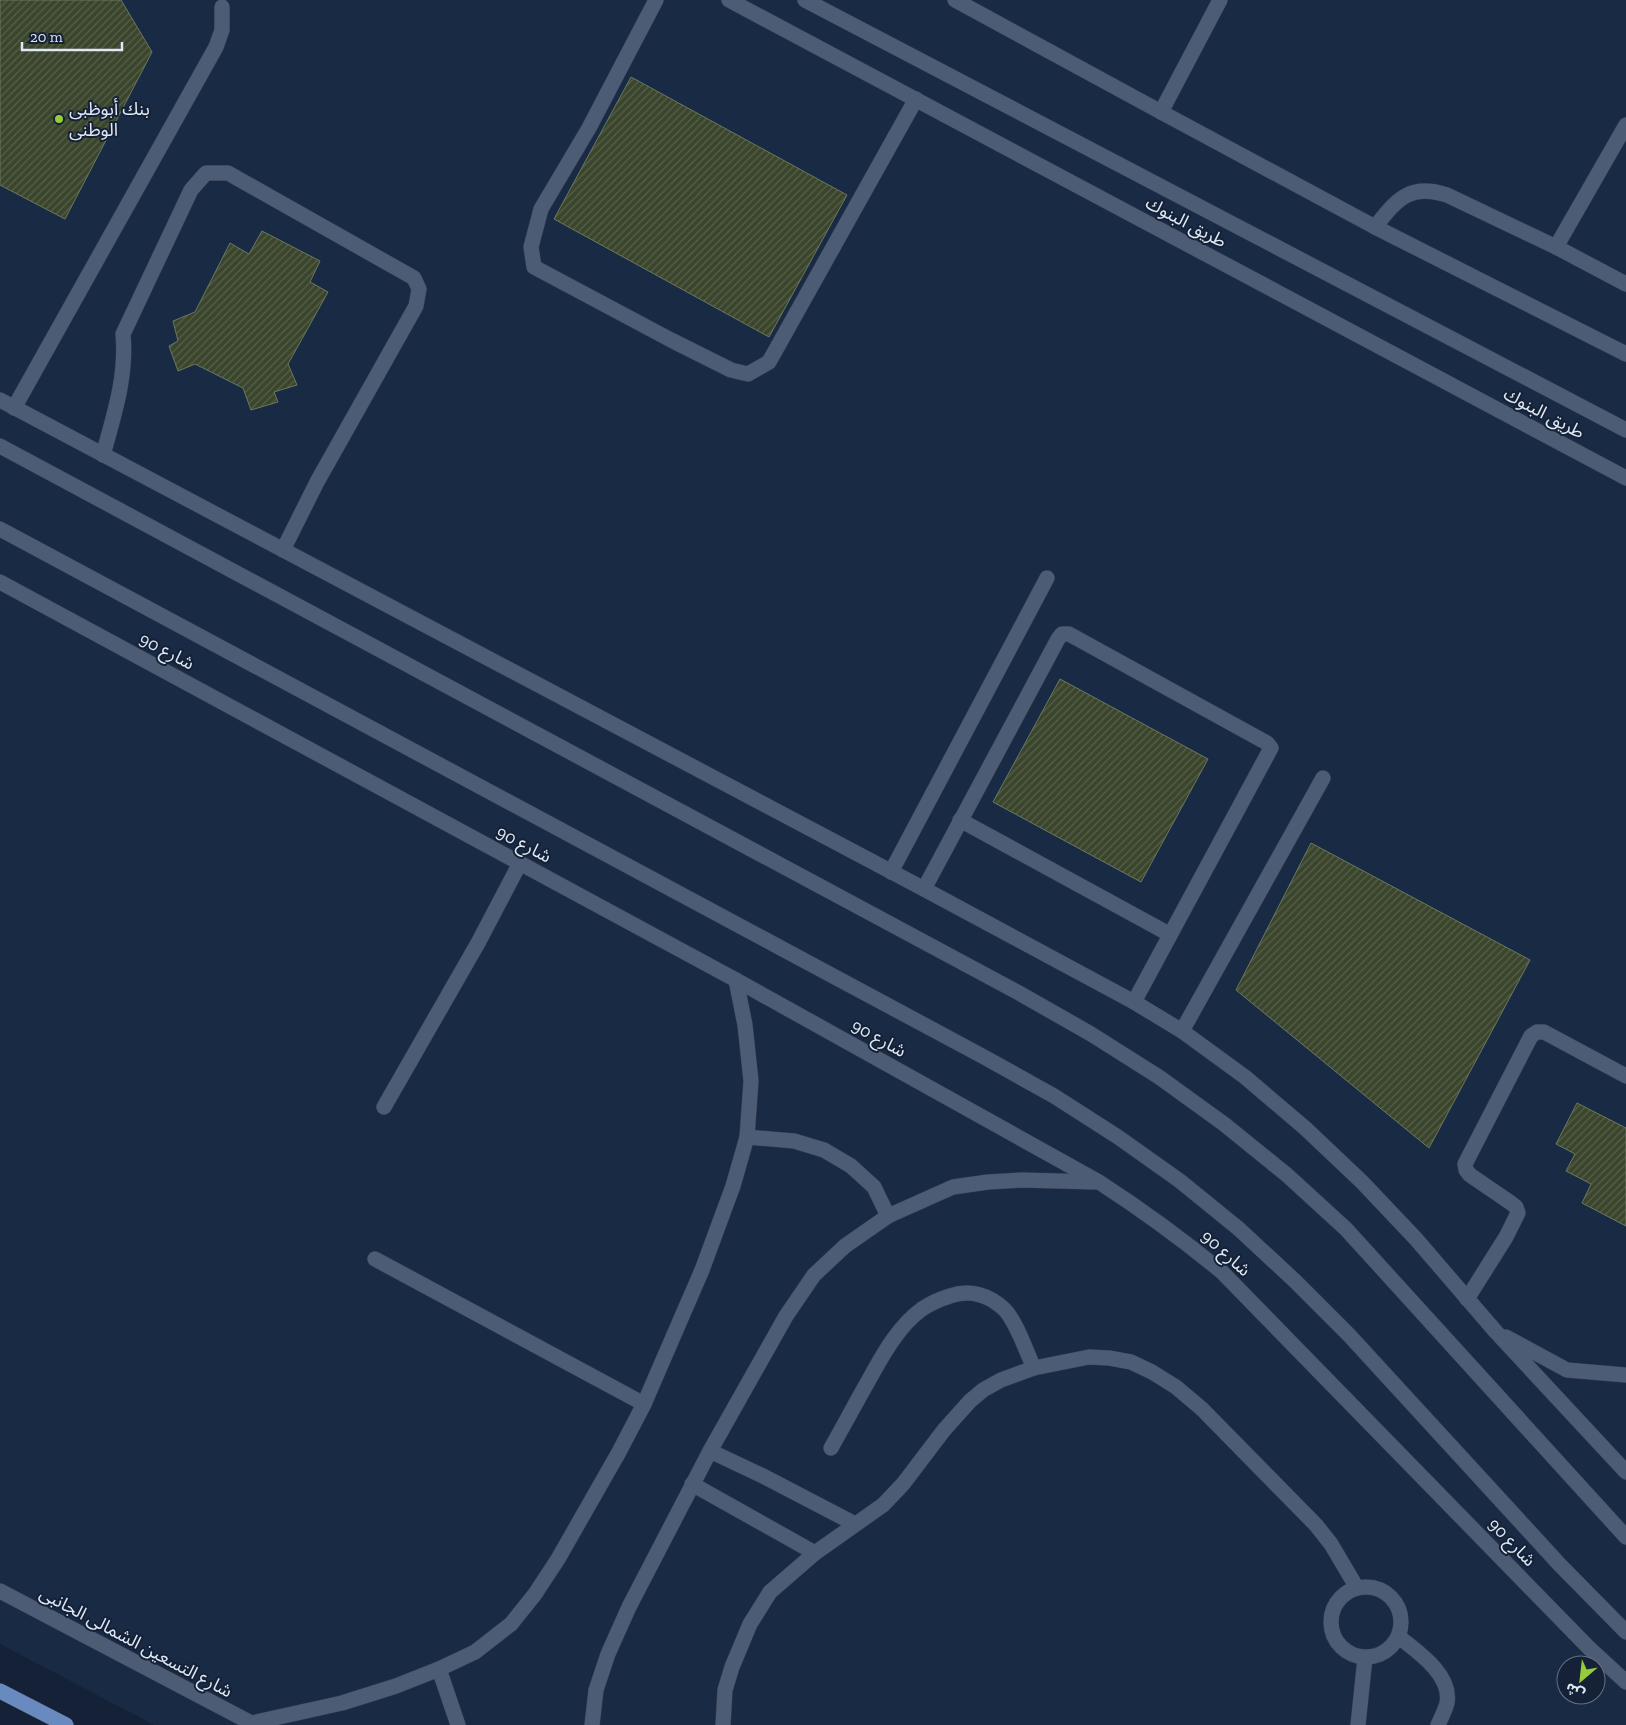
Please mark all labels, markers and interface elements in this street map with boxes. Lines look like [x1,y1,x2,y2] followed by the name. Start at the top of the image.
[22,20,122,52] scale bar
[30,28,63,46] text: 20 m
[69,98,150,141] place label: بنك أبوظبى الوطنى
[53,113,65,125] marker: بنك أبوظبى الوطنى
[1142,192,1230,252] street label: طريق البنوك
[1500,383,1588,443] street label: طريق البنوك
[134,627,198,677] street label: شارع 90
[491,820,555,870] street label: شارع 90
[846,1014,910,1065] street label: شارع 90
[1195,1225,1255,1283] street label: شارع 90
[1481,1513,1540,1573] street label: شارع 90
[34,1582,236,1705] street label: شارع التسعين الشمالى الجانبى
[1556,1655,1606,1705] north arrow
[1563,1679,1588,1703] text: ش

